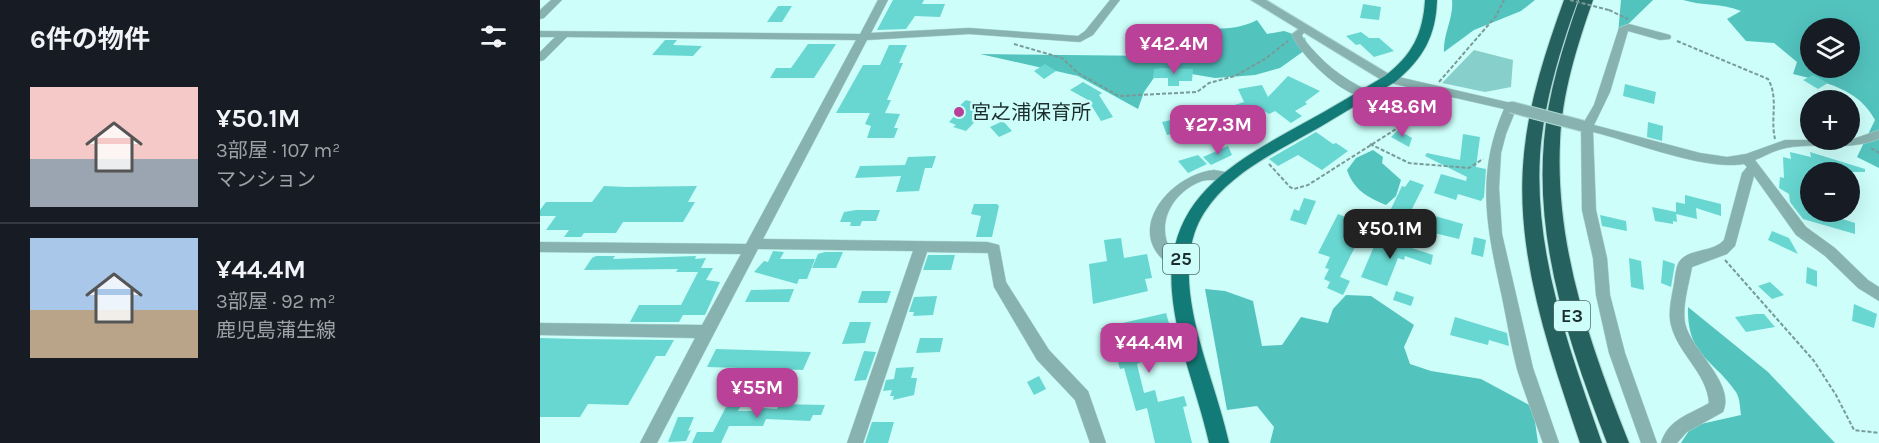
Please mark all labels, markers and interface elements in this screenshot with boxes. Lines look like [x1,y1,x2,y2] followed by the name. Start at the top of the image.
[1800,18,1860,222] map controls
[1800,18,1860,78] button: layers
[477,20,510,53] icon: filters
[30,24,150,55] text: 6件の物件
[1125,24,1223,75] pin: ¥42.4M
[1139,32,1209,55] text: ¥42.4M
[1353,87,1451,138] pin: ¥48.6M
[1800,90,1860,150] button: +
[1367,95,1437,118] text: ¥48.6M
[971,101,1091,124] place label: 宮之浦保育所
[216,103,300,134] text: ¥50.1M
[952,105,966,119] marker: 宮之浦保育所
[1169,105,1267,156] pin: ¥27.3M
[78,111,150,183] icon: home
[1184,113,1252,136] text: ¥27.3M
[216,139,340,162] text: 3部屋 · 107 m²
[1800,162,1860,222] button: −
[216,168,316,191] text: マンション
[1341,209,1439,260] pin: ¥50.1M
[1358,217,1422,240] text: ¥50.1M
[1163,244,1199,274] road number: 25
[216,254,306,285] text: ¥44.4M
[78,262,150,334] icon: home
[216,290,336,313] text: 3部屋 · 92 m²
[1554,301,1590,331] road number: E3
[216,319,336,342] text: 鹿児島蒲生線
[1100,323,1198,374] pin: ¥44.4M
[1114,331,1184,354] text: ¥44.4M
[721,368,793,419] pin: ¥55M
[731,376,783,399] text: ¥55M

